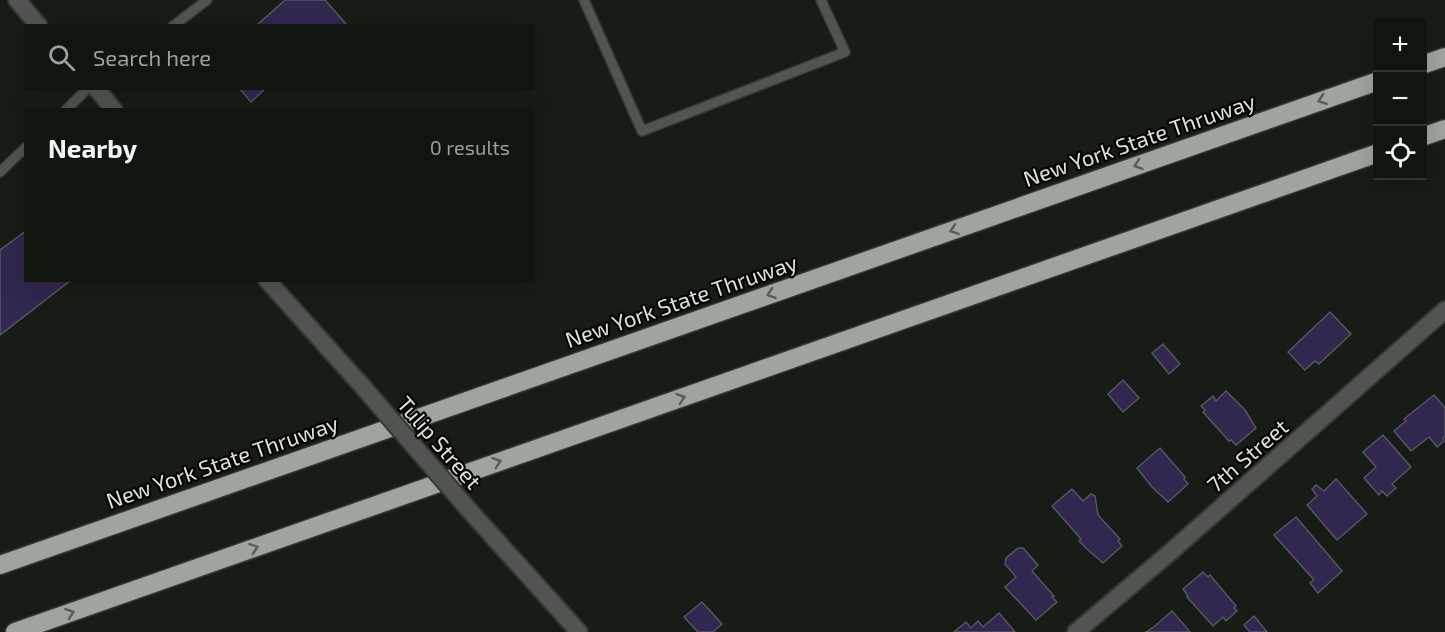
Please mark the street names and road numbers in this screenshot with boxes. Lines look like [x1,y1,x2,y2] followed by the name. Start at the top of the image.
[1020,87,1259,191] street label: New York State Thruway
[562,248,801,352] street label: New York State Thruway
[393,390,487,494] street label: Tulip Street
[103,409,342,513] street label: New York State Thruway
[1201,413,1293,497] street label: 7th Street

